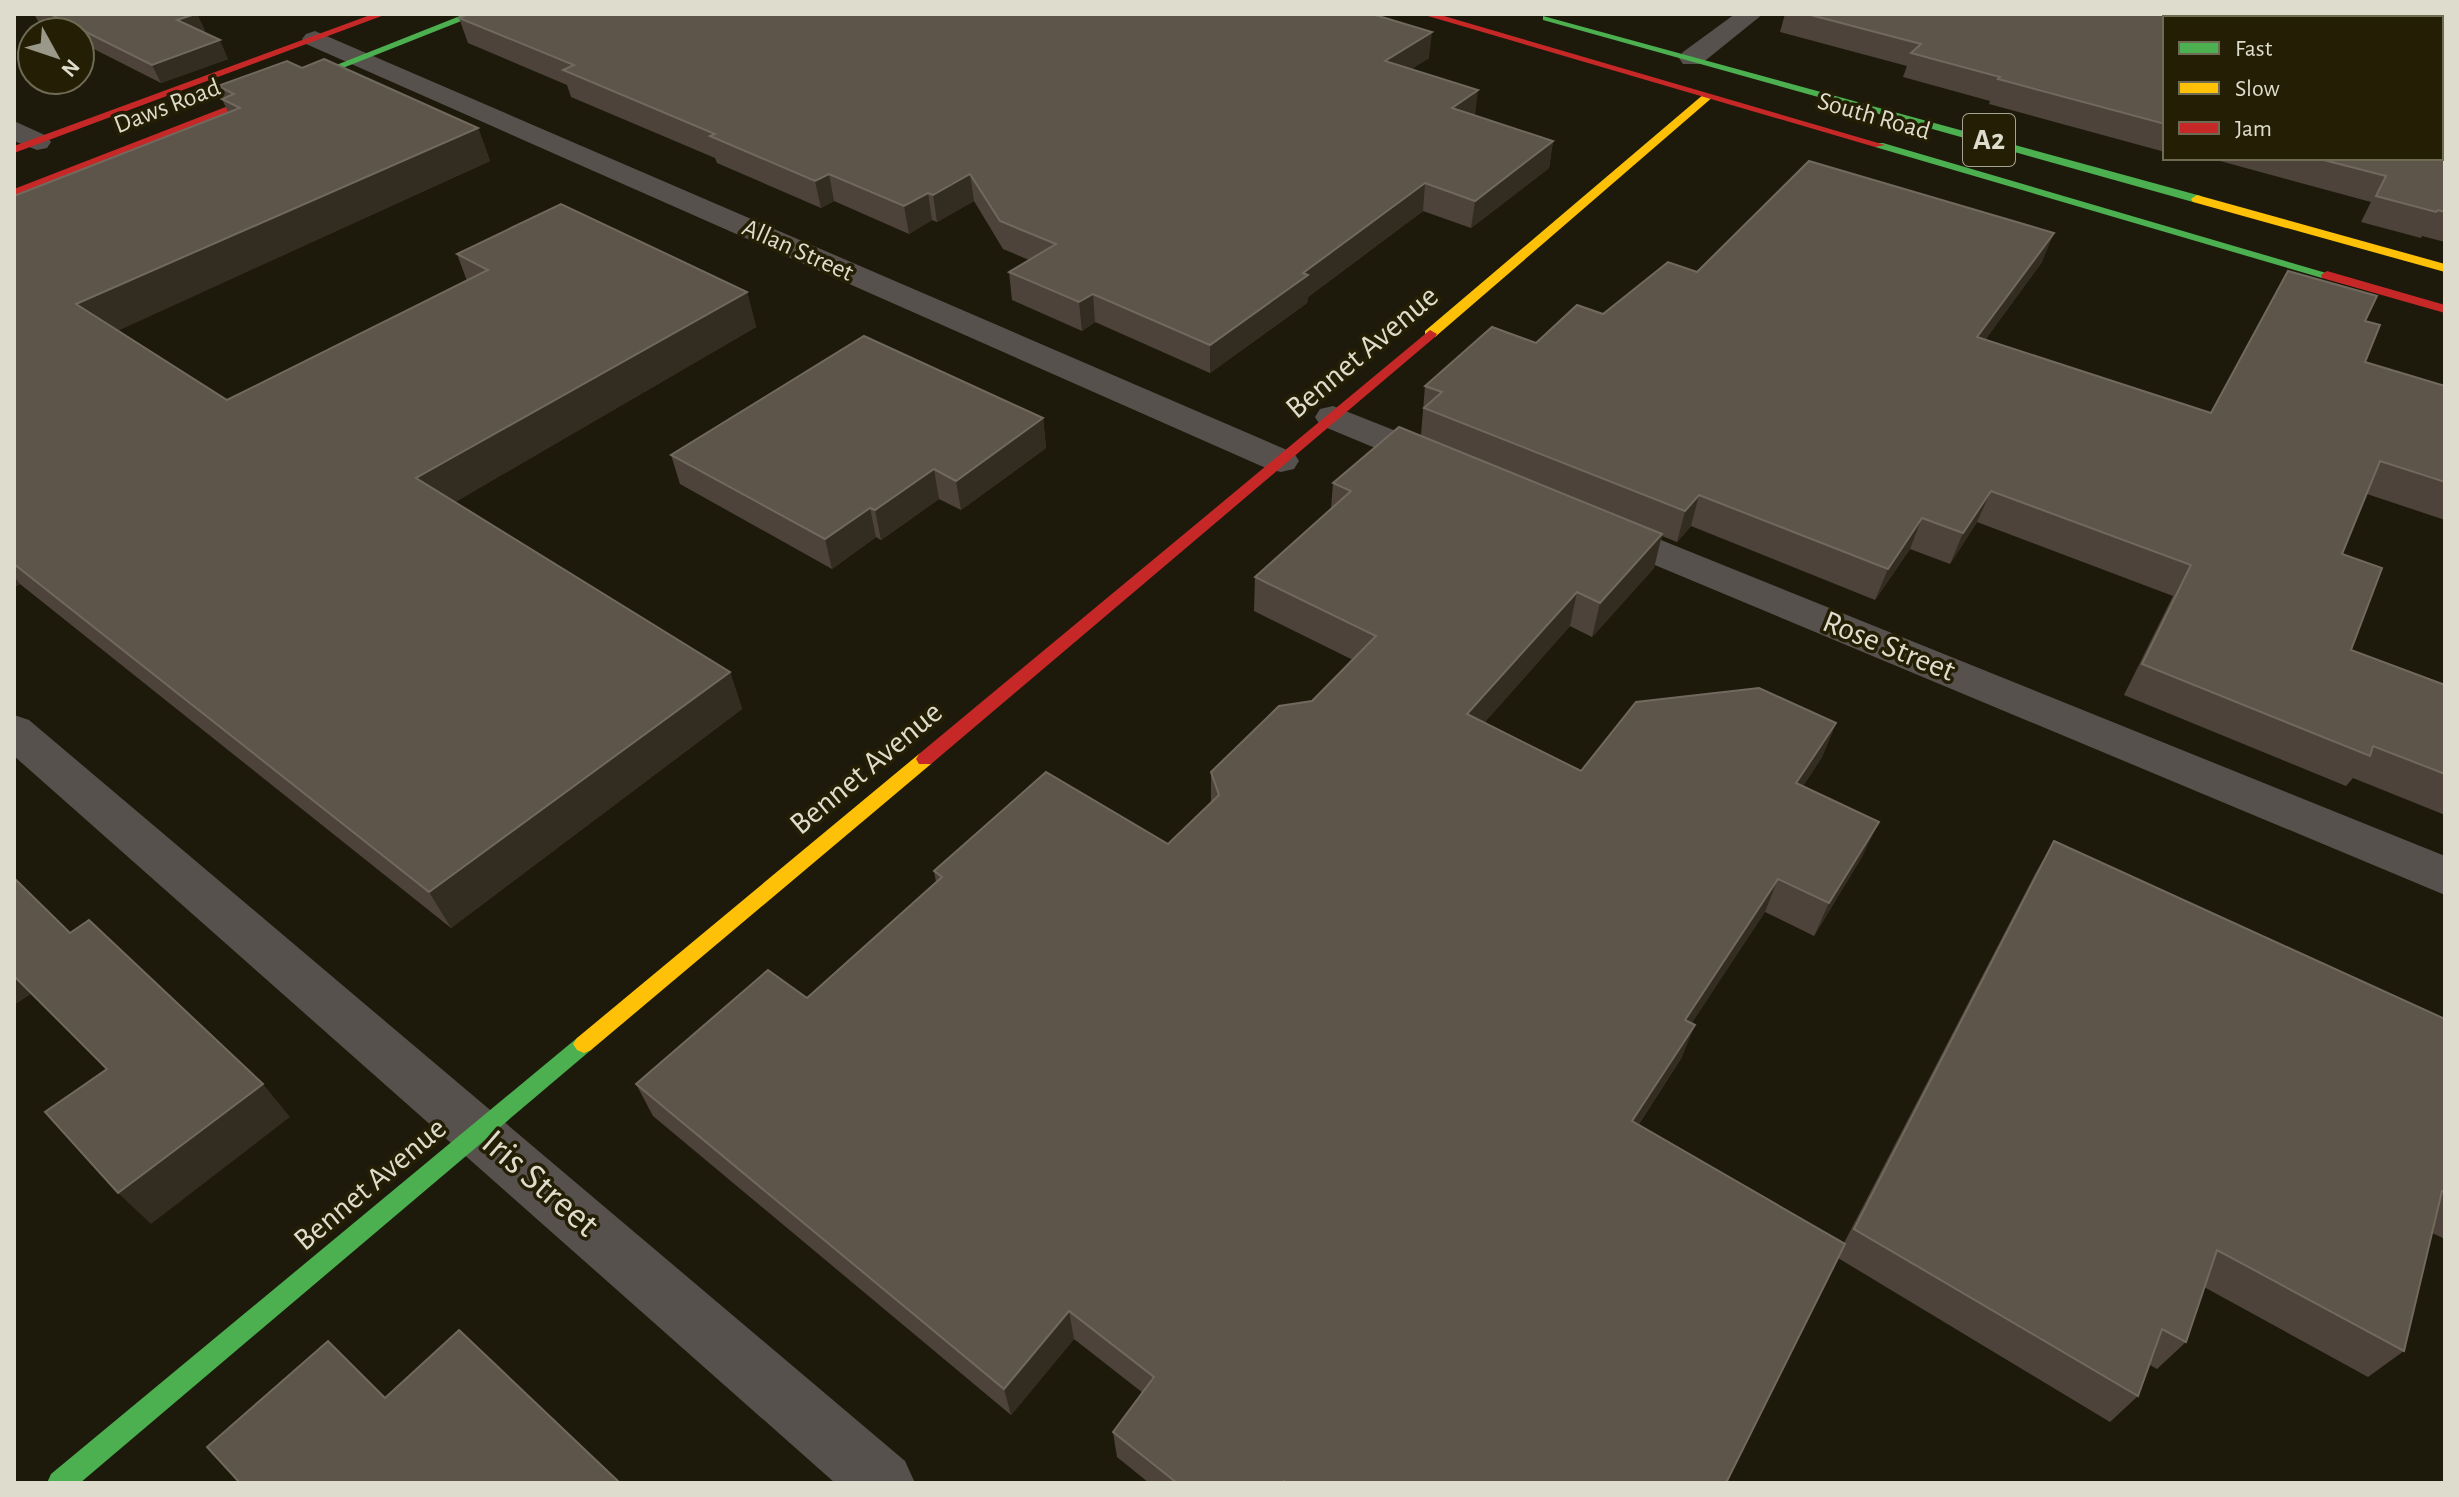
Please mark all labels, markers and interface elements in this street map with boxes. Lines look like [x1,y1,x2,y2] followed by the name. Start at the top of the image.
[16,16,96,96] north arrow
[2163,16,2443,160] legend
[2235,37,2273,61] text: Fast
[57,55,84,81] text: N
[110,74,224,138] street label: Daws Road
[2235,77,2280,101] text: Slow
[1815,88,1933,144] street label: South Road
[1963,114,2015,166] road number: A2
[2235,117,2272,141] text: Jam
[739,214,857,286] street label: Allan Street
[1280,279,1444,425] street label: Bennet Avenue
[1818,605,1960,687] street label: Rose Street
[784,695,948,841] street label: Bennet Avenue
[288,1111,452,1257] street label: Bennet Avenue
[474,1123,606,1245] street label: Iris Street

